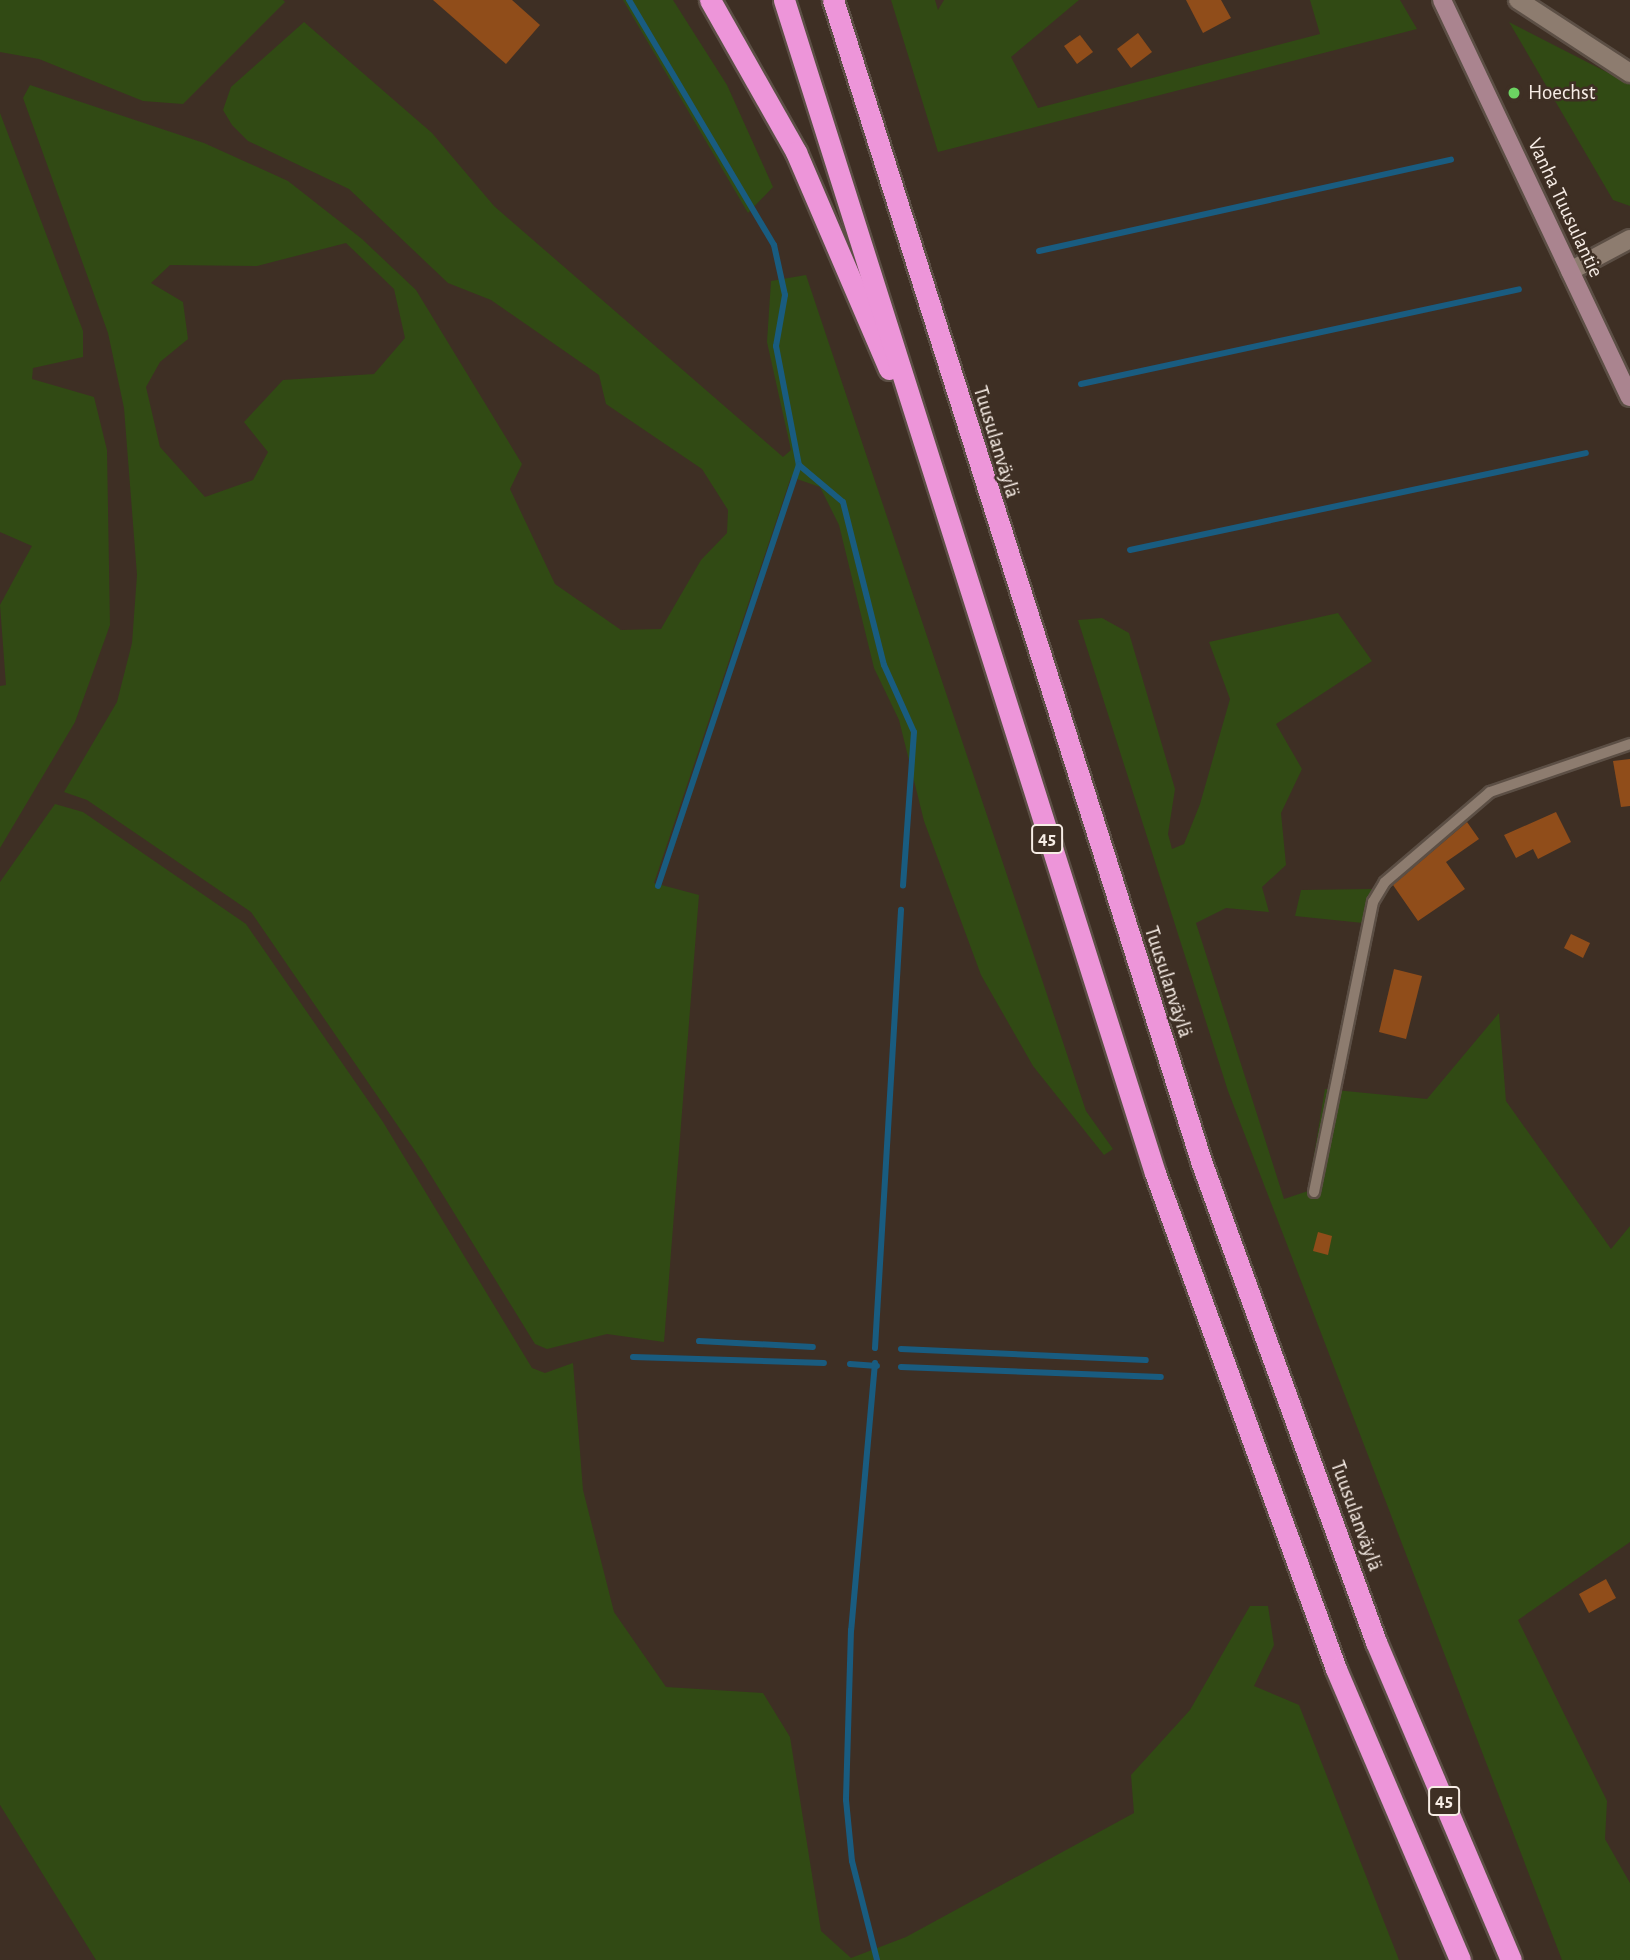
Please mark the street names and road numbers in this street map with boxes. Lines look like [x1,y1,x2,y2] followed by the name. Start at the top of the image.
[1522,134,1608,282] street label: Vanha Tuusulantie
[967,383,1025,501] street label: Tuusulanväylä
[1030,824,1064,854] road number: 45
[1138,923,1198,1041] street label: Tuusulanväylä
[1324,1457,1388,1575] street label: Tuusulanväylä
[1426,1786,1462,1816] road number: 45

